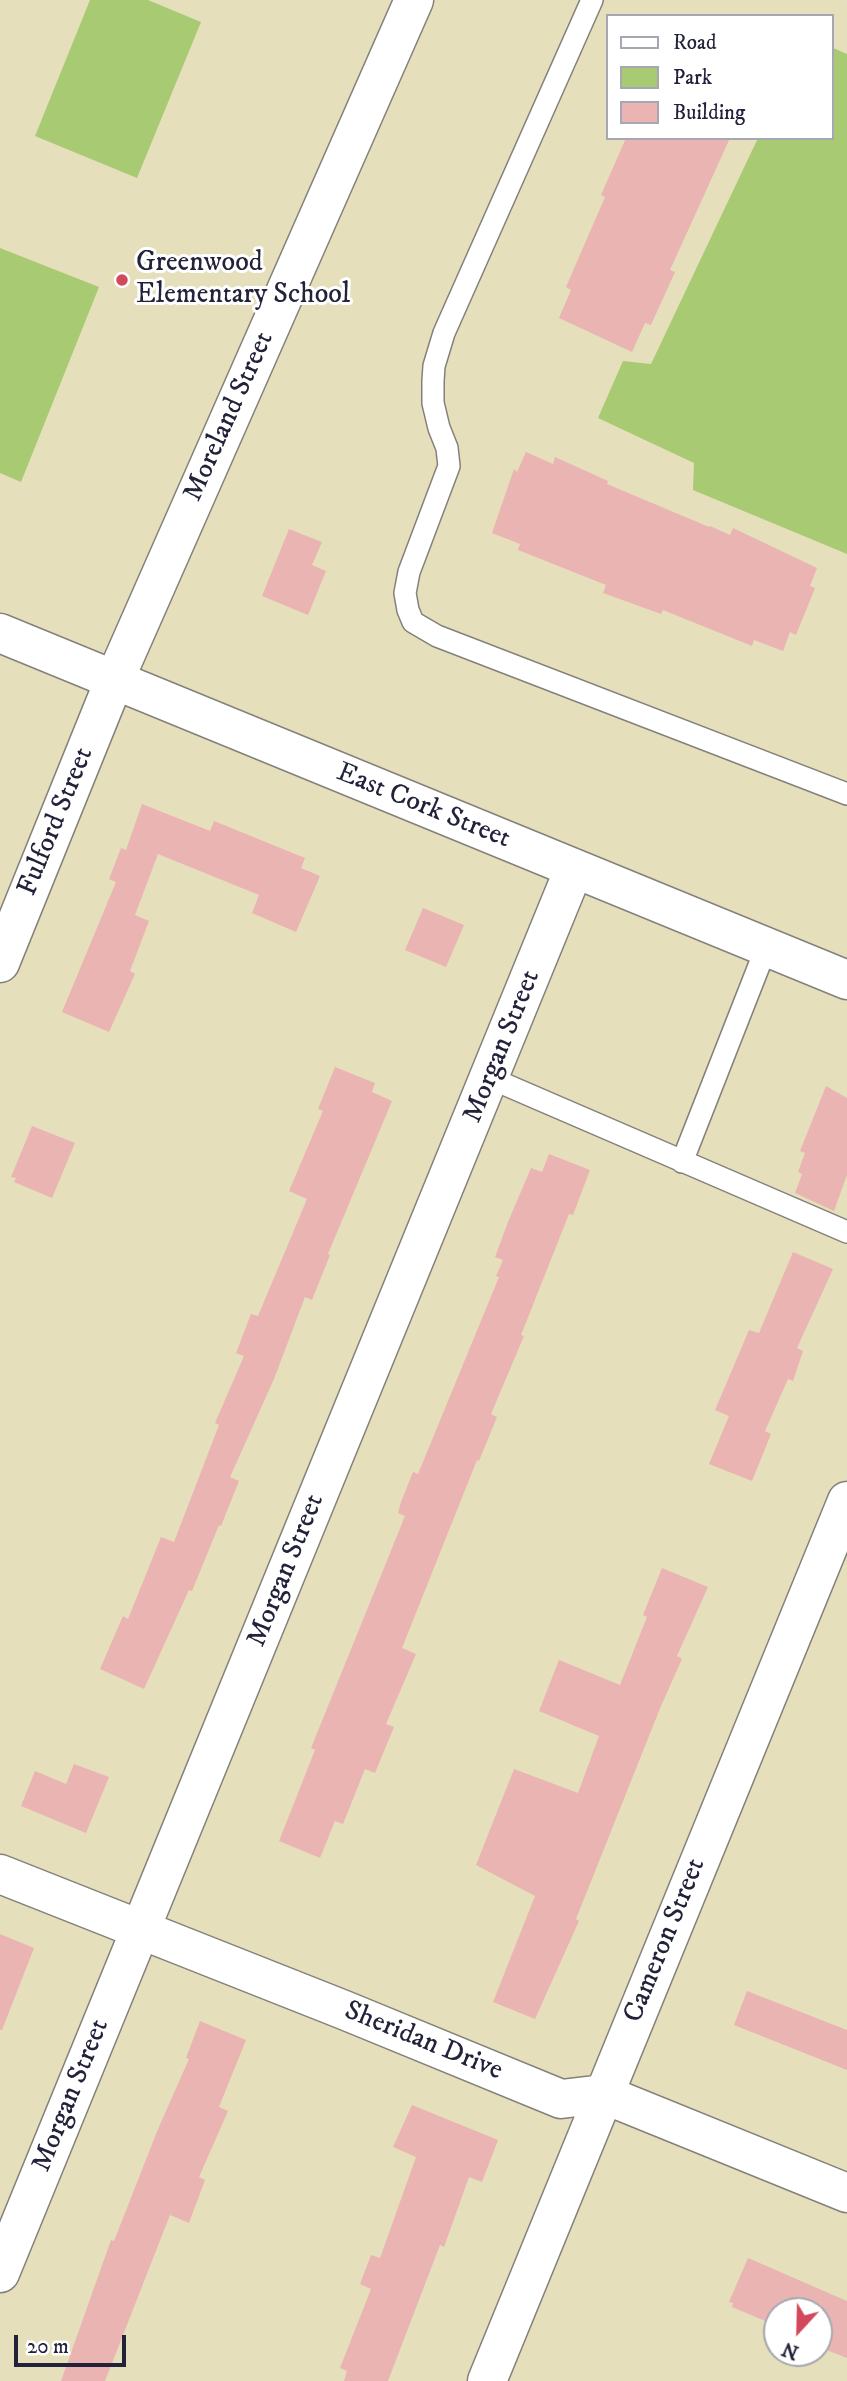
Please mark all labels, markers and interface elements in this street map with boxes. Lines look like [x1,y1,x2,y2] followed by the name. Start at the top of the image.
[606,14,833,140] legend
[673,30,717,56] text: Road
[673,65,712,91] text: Park
[673,100,745,126] text: Building
[136,247,350,313] place label: Greenwood Elementary School
[114,272,130,288] marker: Greenwood Elementary School
[178,327,282,507] street label: Moreland Street
[12,743,102,901] street label: Fulford Street
[331,757,515,857] street label: East Cork Street
[457,966,549,1128] street label: Morgan Street
[241,1490,333,1652] street label: Morgan Street
[618,1854,714,2028] street label: Cameron Street
[339,1995,507,2089] street label: Sheridan Drive
[26,2015,118,2177] street label: Morgan Street
[763,2297,833,2367] north arrow
[18,2322,130,2366] scale bar
[27,2334,69,2360] text: 20 m
[779,2336,802,2364] text: N

